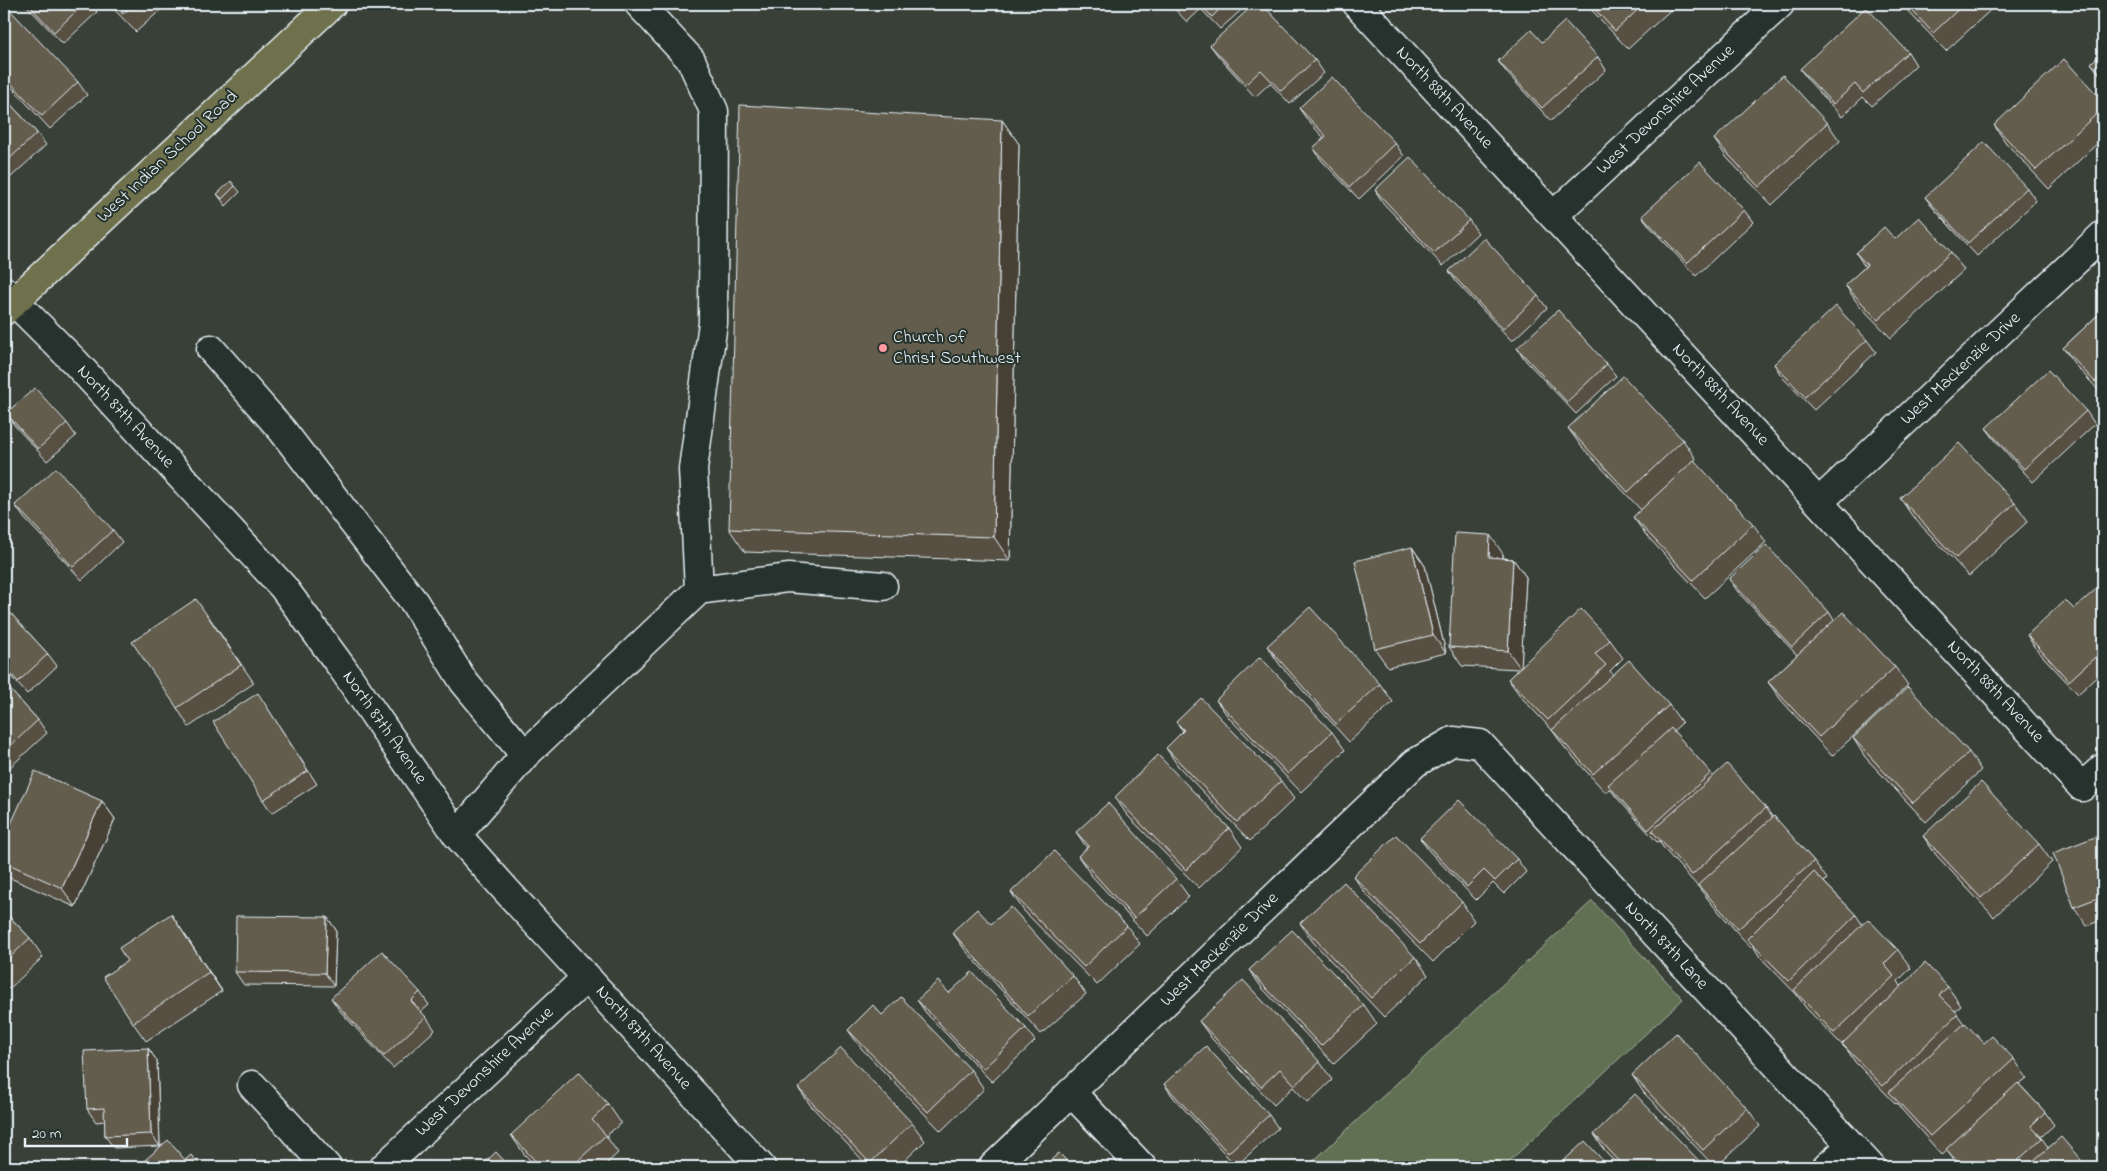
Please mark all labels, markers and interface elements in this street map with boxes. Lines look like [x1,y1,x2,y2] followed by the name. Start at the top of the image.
[1591,38,1742,181] street label: West Devonshire Avenue
[1389,41,1499,156] street label: North 88th Avenue
[92,85,244,229] street label: West Indian School Road
[1895,306,2028,432] street label: West Mackenzie Drive
[893,325,1021,372] place label: Church of Christ Southwest
[1665,338,1775,453] street label: North 88th Avenue
[877,342,889,354] marker: Church of Christ Southwest
[70,359,181,475] street label: North 87th Avenue
[1940,635,2050,750] street label: North 88th Avenue
[335,666,433,791] street label: North 87th Avenue
[1155,886,1286,1014] street label: West Mackenzie Drive
[1618,896,1715,997] street label: North 87th Lane
[589,980,698,1097] street label: North 87th Avenue
[410,1000,561,1143] street label: West Devonshire Avenue
[25,1116,128,1148] scale bar
[32,1123,62,1145] text: 20 m

